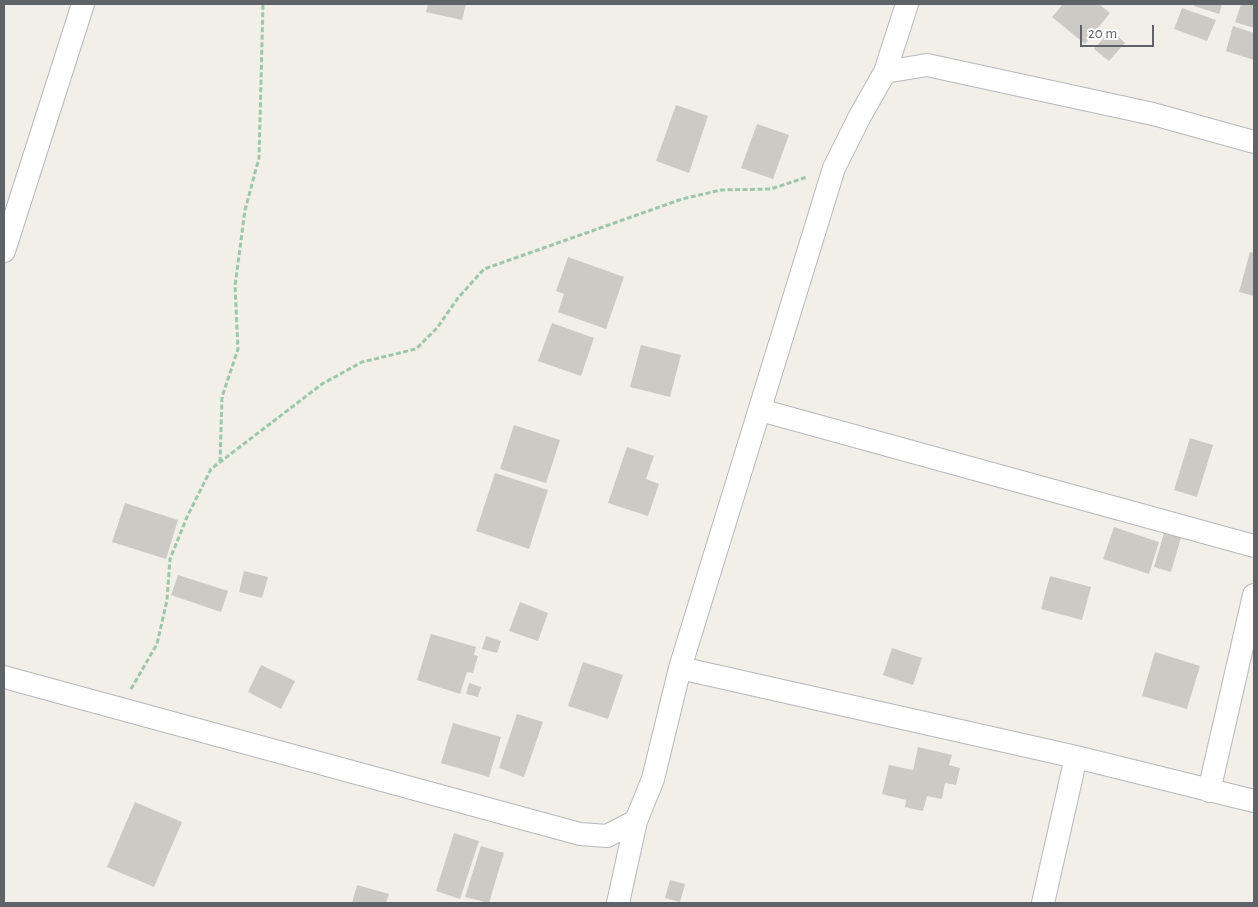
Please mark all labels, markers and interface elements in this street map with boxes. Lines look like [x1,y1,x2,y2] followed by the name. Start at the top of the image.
[1083,15,1157,47] scale bar
[1088,26,1117,41] text: 20 m

